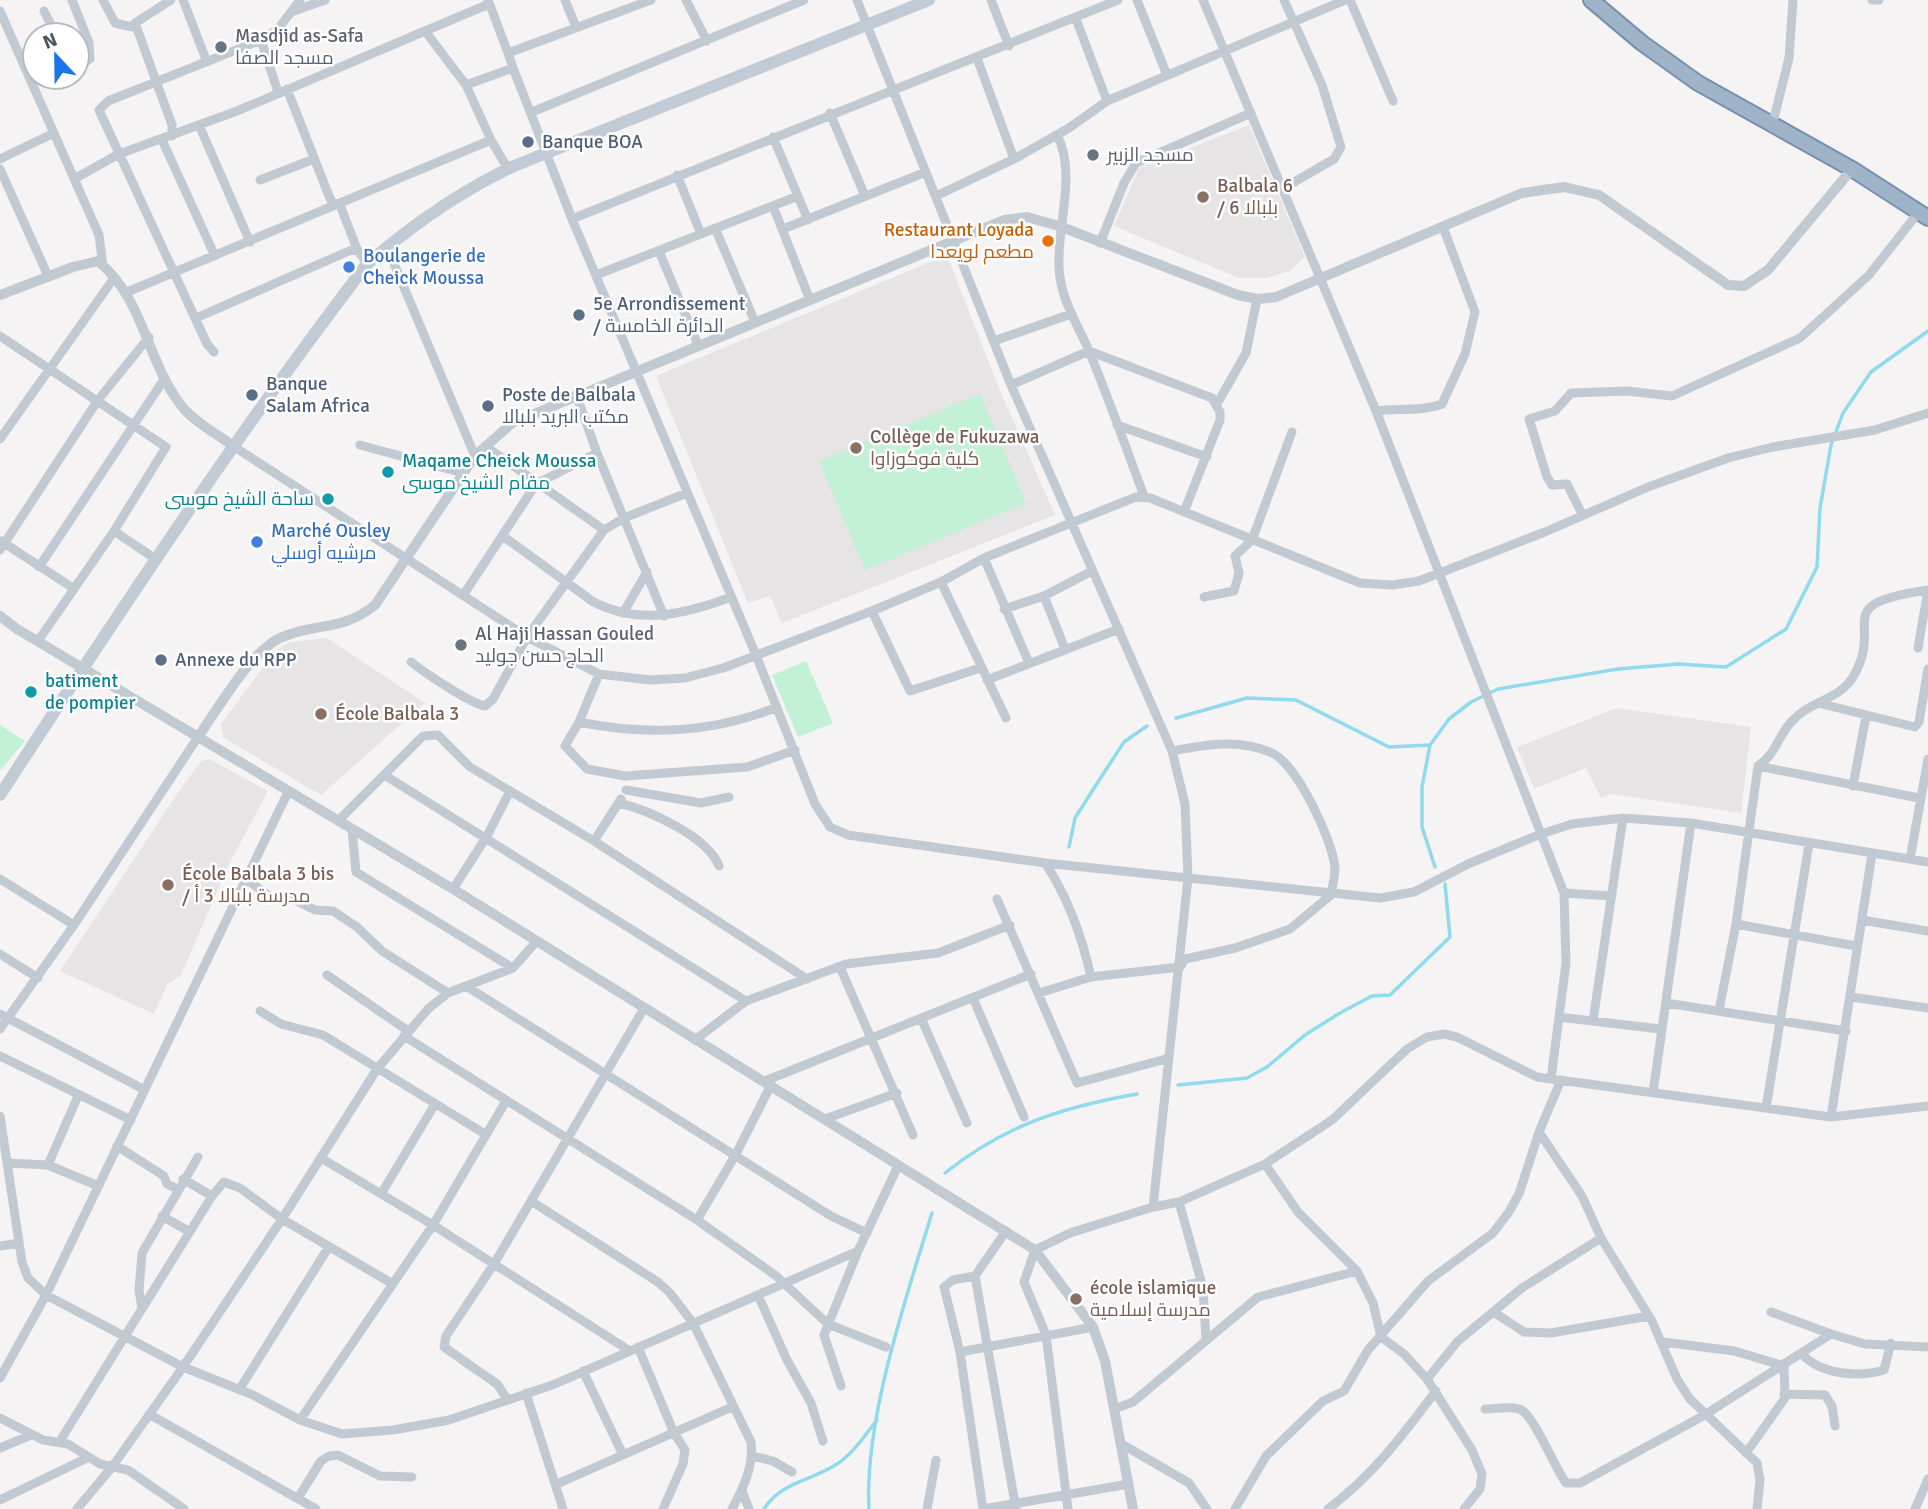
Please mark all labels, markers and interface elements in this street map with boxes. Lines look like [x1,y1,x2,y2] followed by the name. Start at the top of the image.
[21,21,91,91] north arrow
[235,24,364,70] place label: Masdjid as-Safa مسجد الصفا
[39,28,61,55] text: N
[213,39,229,55] marker: Masdjid as-Safa مسجد الصفا
[542,130,643,154] place label: Banque BOA
[520,134,536,150] marker: Banque BOA
[1106,143,1194,167] place label: مسجد الزبير
[1085,147,1101,163] marker: مسجد الزبير
[1217,174,1293,220] place label: Balbala 6 / بلبالا 6
[1195,189,1211,205] marker: Balbala 6 / بلبالا 6
[884,218,1034,265] place label: Restaurant Loyada مطعم لويعدا
[1040,233,1056,249] marker: Restaurant Loyada مطعم لويعدا
[363,244,486,290] place label: Boulangerie de Cheick Moussa
[341,259,357,275] marker: Boulangerie de Cheick Moussa
[593,292,746,338] place label: 5e Arrondissement / الدائرة الخامسة
[571,307,587,323] marker: 5e Arrondissement / الدائرة الخامسة
[266,372,370,418] place label: Banque Salam Africa
[502,383,636,429] place label: Poste de Balbala مكتب البريد بلبالا
[244,387,260,403] marker: Banque Salam Africa
[480,398,496,414] marker: Poste de Balbala مكتب البريد بلبالا
[870,425,1039,471] place label: Collège de Fukuzawa كلية فوكوزاوا
[848,440,864,456] marker: Collège de Fukuzawa كلية فوكوزاوا
[402,449,596,496] place label: Maqame Cheick Moussa مقام الشيخ موسى
[380,464,396,480] marker: Maqame Cheick Moussa مقام الشيخ موسى
[165,487,314,512] place label: ساحة الشيخ موسى
[320,491,336,507] marker: ساحة الشيخ موسى
[271,519,390,567] place label: Marché Ousley مرشيه أوسلي
[249,534,265,550] marker: Marché Ousley مرشيه أوسلي
[475,622,654,669] place label: Al Haji Hassan Gouled الحاج حسن جوليد
[453,637,469,653] marker: Al Haji Hassan Gouled الحاج حسن جوليد
[175,648,297,672] place label: Annexe du RPP
[153,652,169,668] marker: Annexe du RPP
[45,669,136,715] place label: batiment de pompier
[23,684,39,700] marker: batiment de pompier
[335,702,459,726] place label: École Balbala 3
[313,706,329,722] marker: École Balbala 3
[182,862,334,908] place label: École Balbala 3 bis / مدرسة بلبالا 3 أ
[160,877,176,893] marker: École Balbala 3 bis / مدرسة بلبالا 3 أ
[1090,1276,1216,1322] place label: école islamique مدرسة إسلامية
[1068,1291,1084,1307] marker: école islamique مدرسة إسلامية

